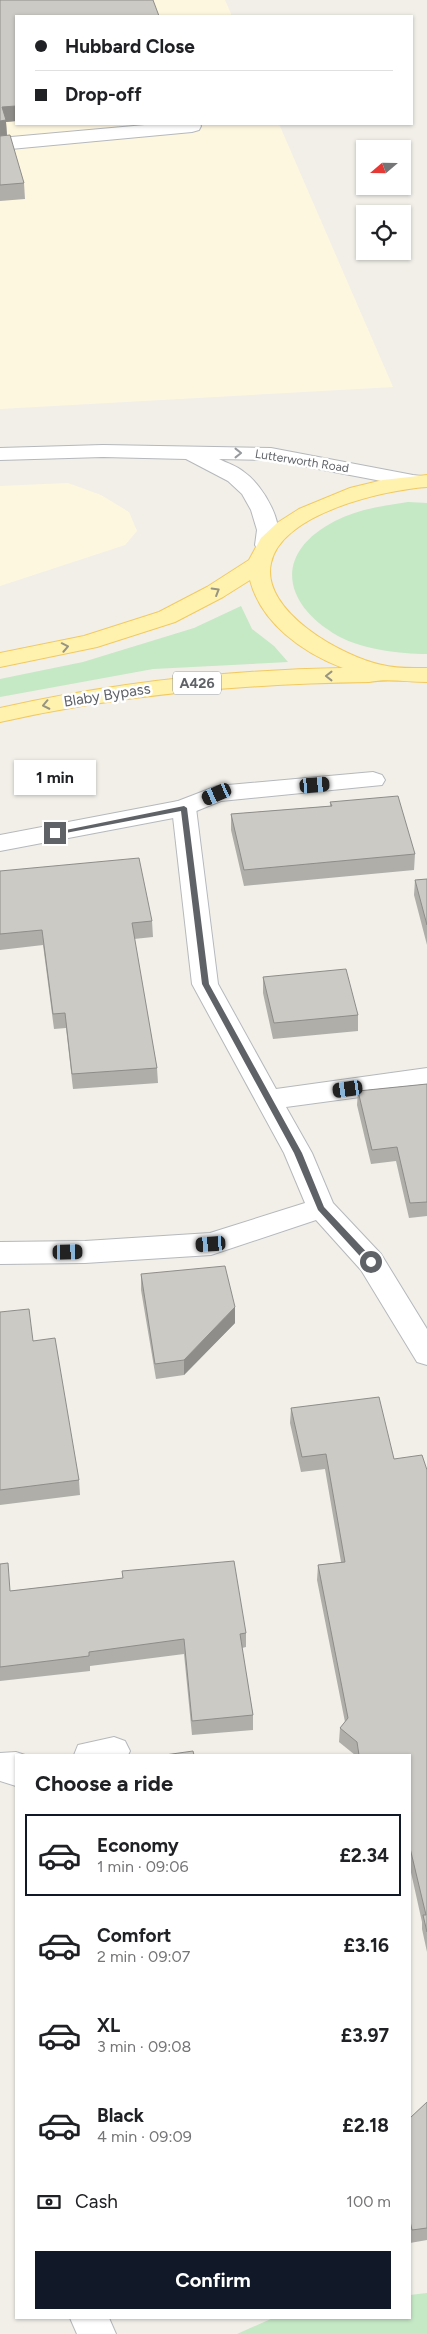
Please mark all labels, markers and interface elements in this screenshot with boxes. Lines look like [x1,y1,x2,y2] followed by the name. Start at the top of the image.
[65,35,195,58] text: Hubbard Close
[65,83,142,106] text: Drop-off
[356,140,411,195] north arrow
[356,140,411,260] map controls
[356,205,411,260] button: locate
[254,447,350,475] street label: Lutterworth Road
[235,448,243,458] one-way arrow
[211,587,220,597] one-way arrow
[61,642,69,653] one-way arrow
[173,671,221,694] road number: A426
[325,671,333,681] one-way arrow
[62,679,152,711] street label: Blaby Bypass
[42,700,51,710] one-way arrow
[14,760,96,796] callout: 1 min
[36,768,74,787] text: 1 min
[299,776,330,794] car
[200,781,233,807] car
[44,822,66,844] route end
[332,1079,363,1099] car
[195,1235,226,1253] car
[52,1244,83,1260] car
[360,1251,382,1273] route start
[35,1770,173,1797] text: Choose a ride
[37,1833,82,1878] icon: car
[97,1834,179,1857] text: Economy
[339,1844,389,1867] text: £2.34
[97,1857,188,1876] text: 1 min · 09:06
[37,1923,82,1968] icon: car
[97,1924,172,1947] text: Comfort
[343,1934,389,1957] text: £3.16
[97,1947,190,1966] text: 2 min · 09:07
[37,2013,82,2058] icon: car
[97,2014,120,2037] text: XL
[341,2024,389,2047] text: £3.97
[97,2037,191,2056] text: 3 min · 09:08
[37,2103,82,2148] icon: car
[97,2104,144,2127] text: Black
[342,2114,389,2137] text: £2.18
[97,2127,192,2146] text: 4 min · 09:09
[35,2188,63,2216] icon: cash
[75,2190,118,2213] text: Cash
[346,2192,391,2211] text: 100 m
[35,2251,391,2309] button: Confirm

